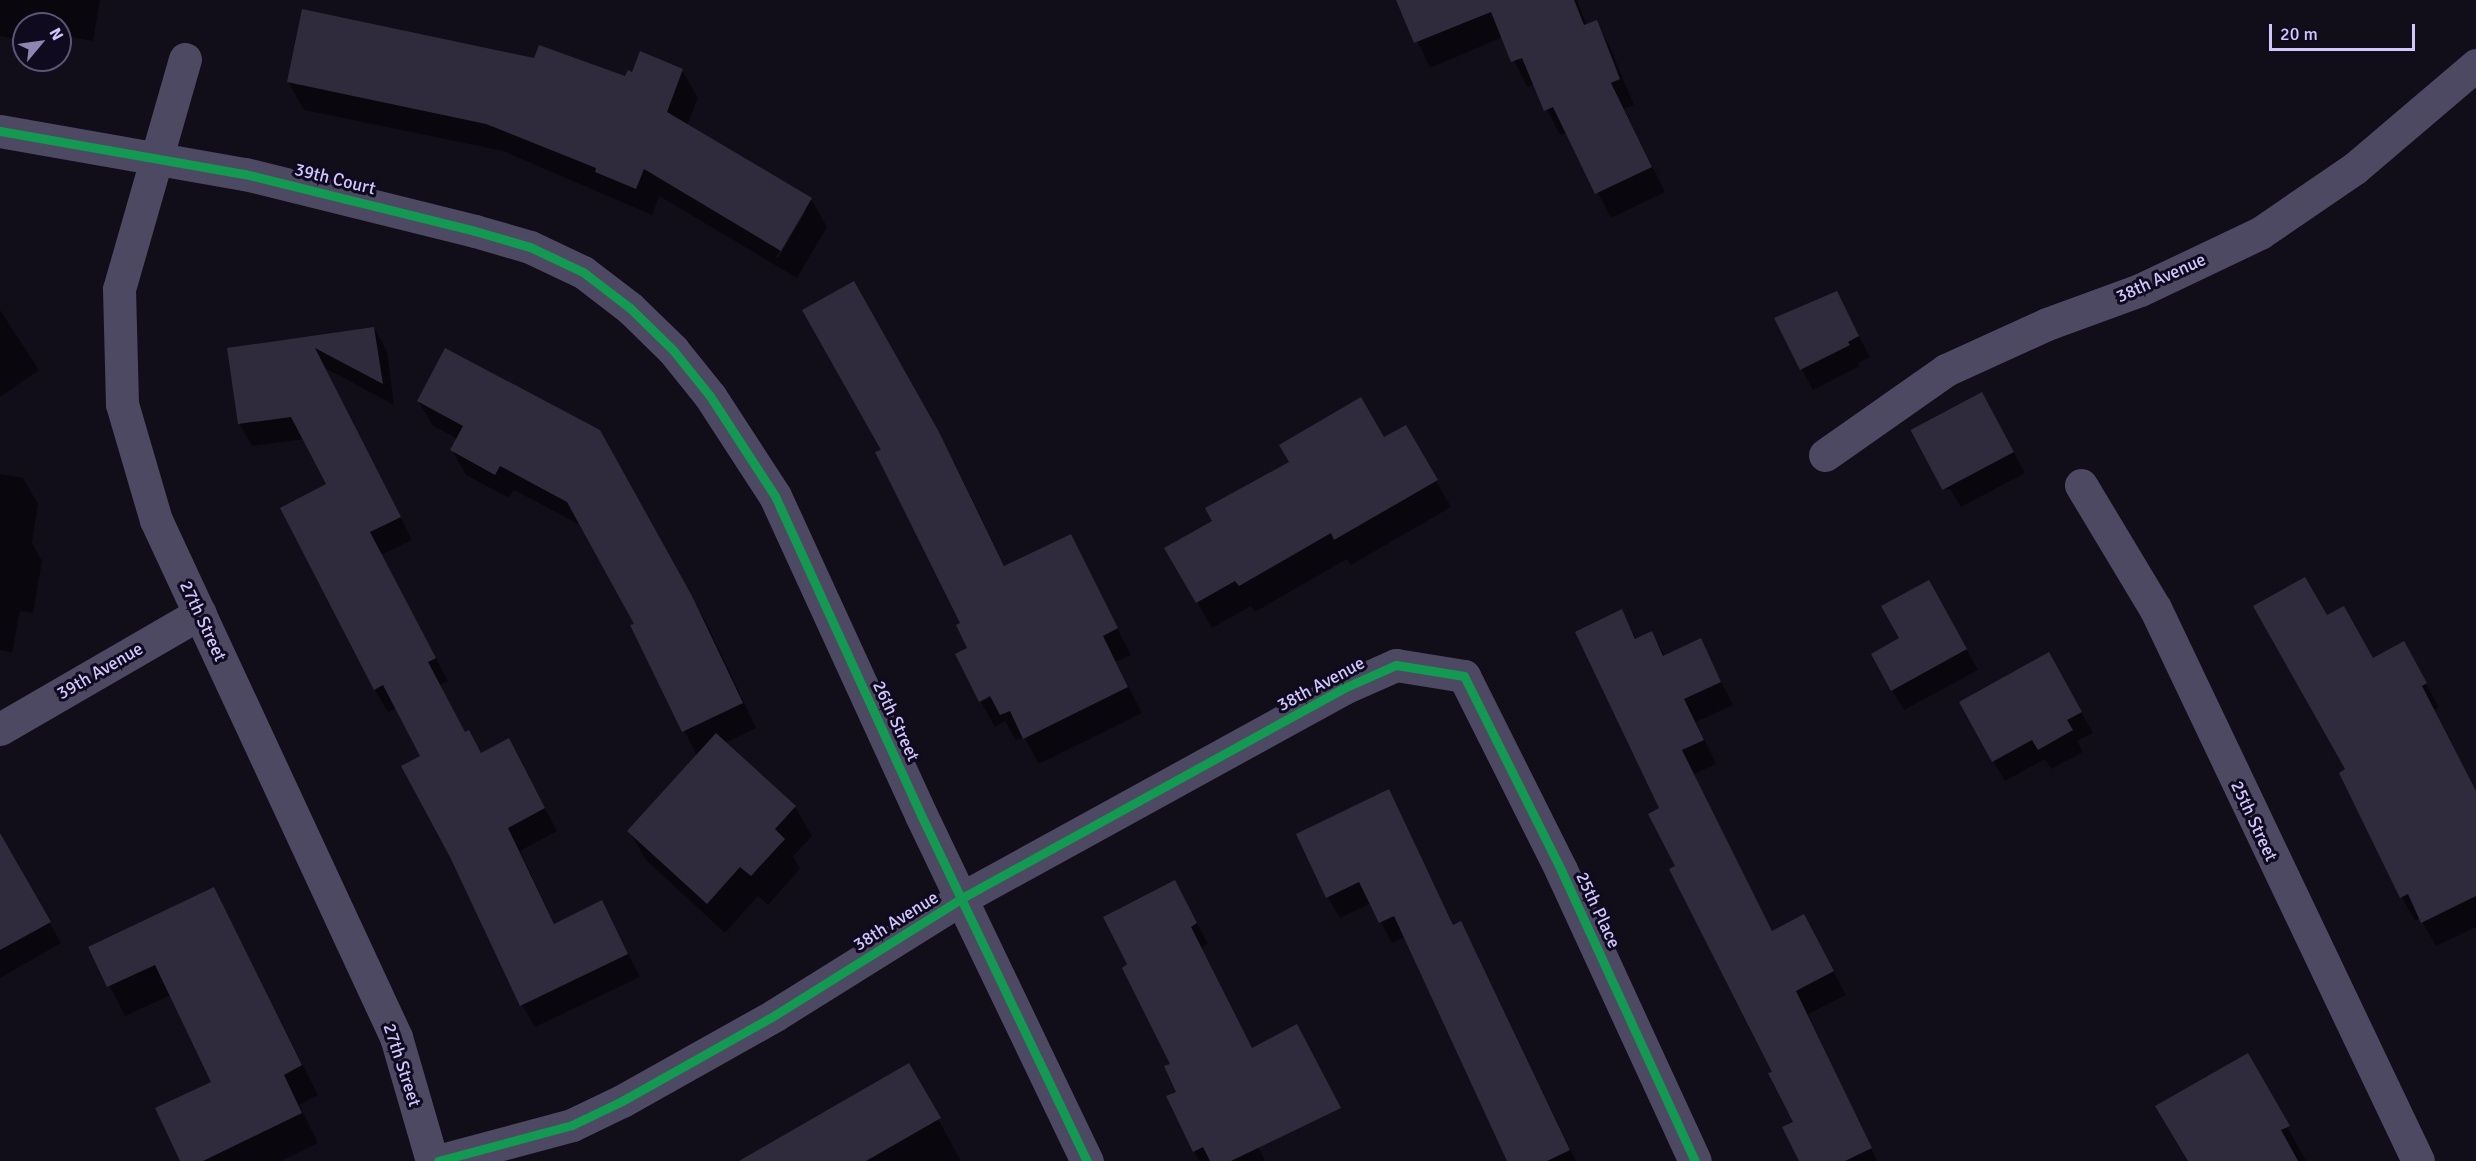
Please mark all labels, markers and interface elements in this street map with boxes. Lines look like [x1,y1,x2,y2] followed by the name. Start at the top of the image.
[12,12,72,72] north arrow
[2272,12,2418,50] scale bar
[2280,23,2318,45] text: 20 m
[45,25,67,44] text: N
[292,159,378,199] street label: 39th Court
[2113,249,2209,307] street label: 38th Avenue
[175,577,231,665] street label: 27th Street
[53,638,147,704] street label: 39th Avenue
[1274,652,1368,716] street label: 38th Avenue
[868,677,924,765] street label: 26th Street
[2226,777,2282,865] street label: 25th Street
[1571,869,1625,951] street label: 25th Place
[850,886,942,956] street label: 38th Avenue
[378,1021,426,1109] street label: 27th Street

